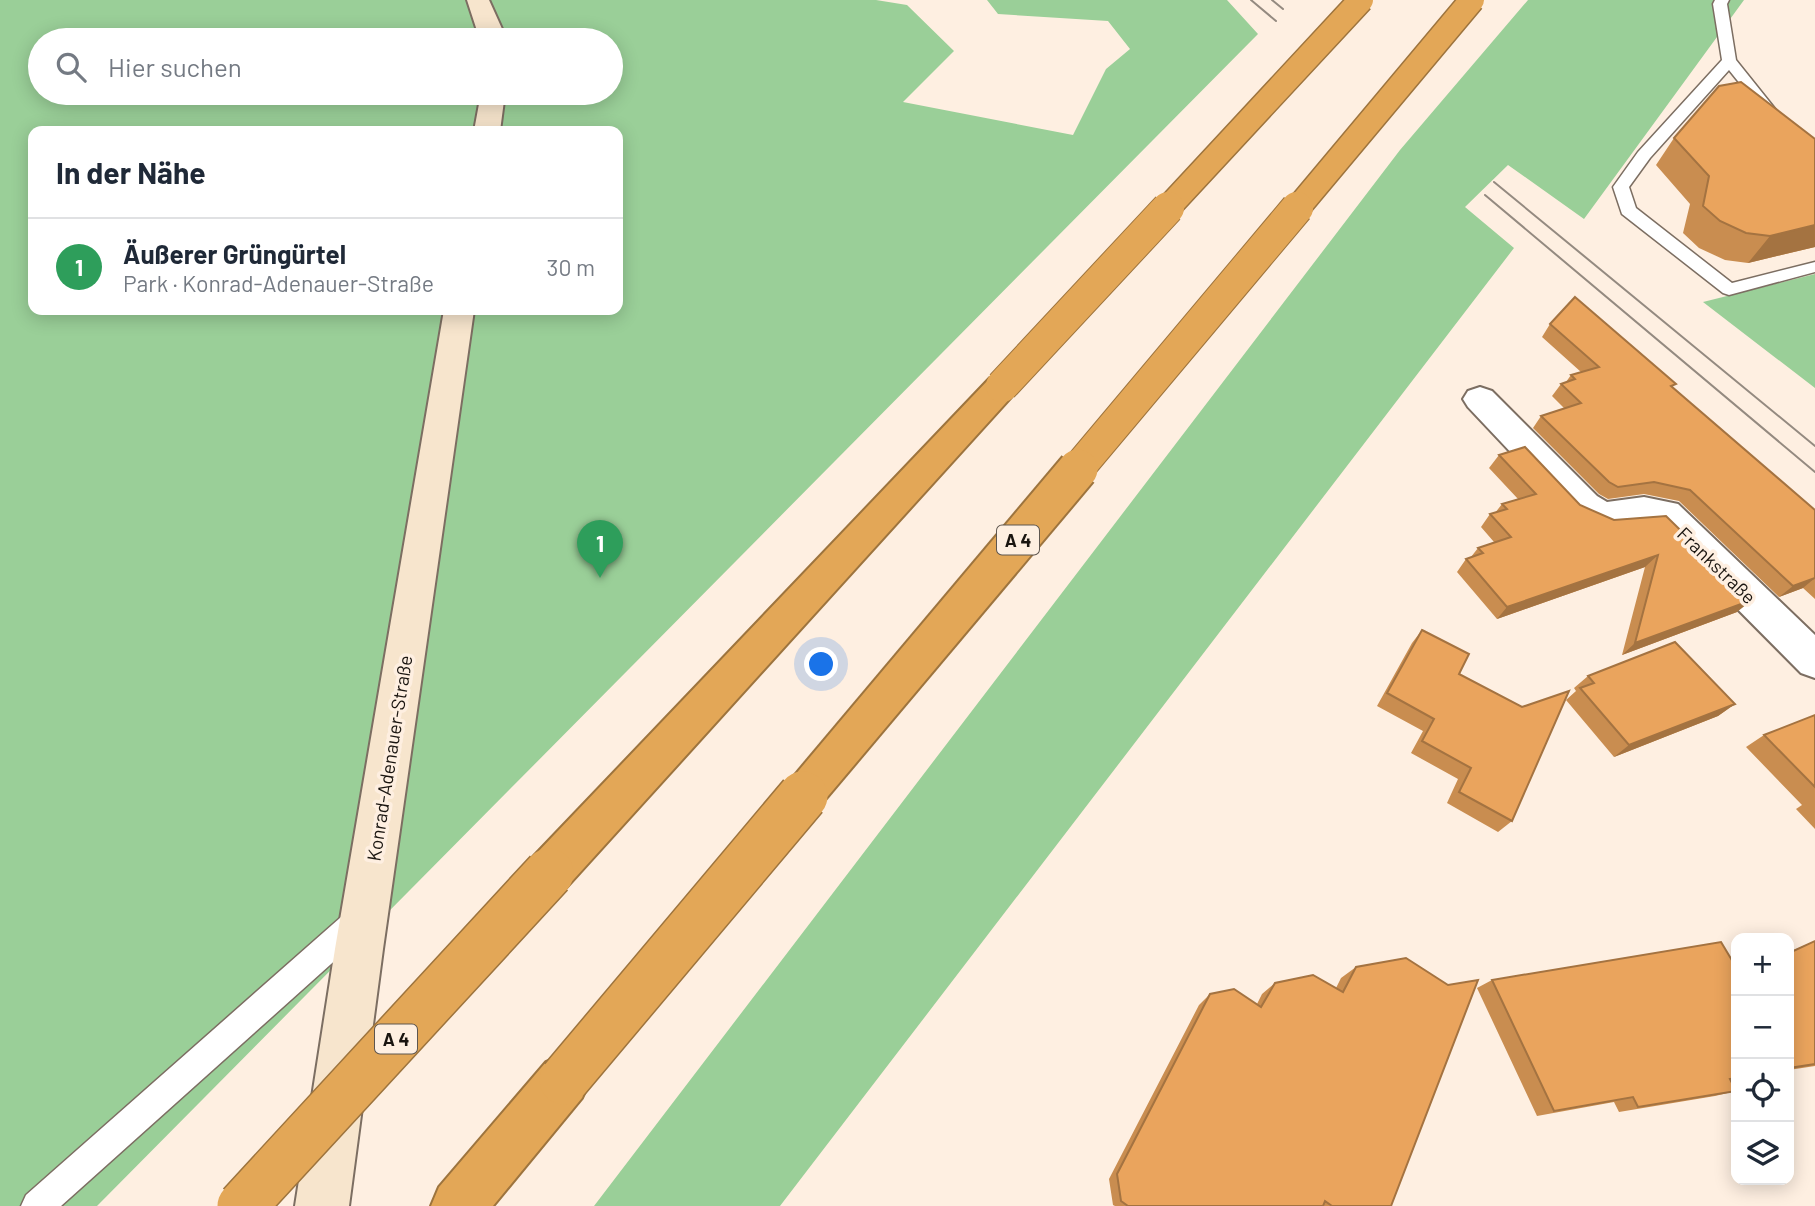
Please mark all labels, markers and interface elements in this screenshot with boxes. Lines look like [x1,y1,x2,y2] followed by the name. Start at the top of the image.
[28,28,623,105] search box
[52,48,90,86] icon: search
[108,51,242,82] text: Hier suchen
[56,154,206,190] text: In der Nähe
[123,238,346,269] text: Äußerer Grüngürtel
[75,253,83,281] text: 1
[547,253,595,281] text: 30 m
[123,269,434,297] text: Park · Konrad-Adenauer-Straße
[577,520,623,578] pin: 1
[1673,522,1761,608] street label: Frankstraße
[997,526,1039,554] road number: A 4
[804,647,838,681] your location
[361,653,417,863] street label: Konrad-Adenauer-Straße
[1731,933,1794,1185] map controls
[1731,933,1794,996] button: +
[1731,996,1794,1059] button: −
[375,1024,417,1054] road number: A 4
[1731,1059,1794,1122] button: locate
[1731,1122,1794,1185] button: layers

